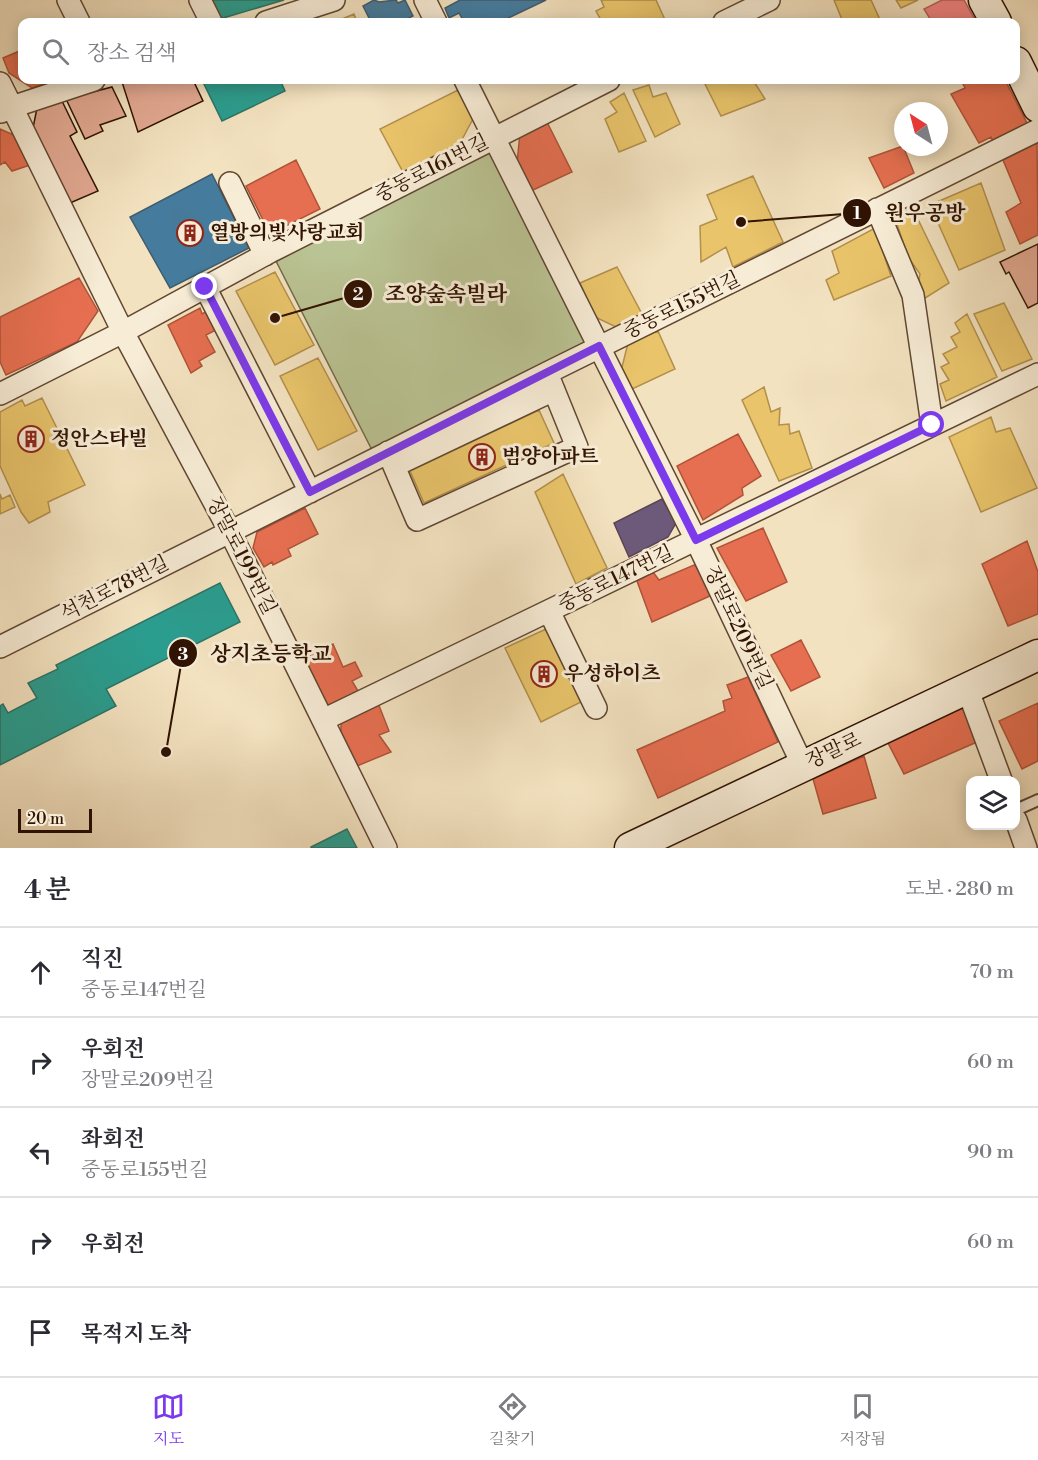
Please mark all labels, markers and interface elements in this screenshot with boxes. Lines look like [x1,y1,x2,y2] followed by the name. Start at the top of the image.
[18,18,1020,84] search box
[39,35,72,68] icon: search
[87,40,177,67] text: 장소 검색
[894,102,948,156] north arrow
[371,130,493,208] street label: 중동로161번길
[842,193,978,232] callout: 원우공방
[884,201,966,227] text: 원우공방
[853,202,862,225] text: 1
[175,218,205,248] building icon: 열방의빛사랑교회
[210,221,365,246] place label: 열방의빛사랑교회
[619,267,745,345] street label: 중동로155번길
[191,273,217,299] route end
[343,274,519,313] callout: 조양숲속빌라
[385,282,508,308] text: 조양숲속빌라
[352,283,364,306] text: 2
[918,411,944,437] route start
[16,424,46,454] building icon: 정안스타빌
[51,427,148,452] place label: 정안스타빌
[467,442,497,472] building icon: 범양아파트
[502,445,599,470] place label: 범양아파트
[201,493,281,619] street label: 장말로199번길
[554,540,678,618] street label: 중동로147번길
[57,551,173,627] street label: 석천로78번길
[698,562,778,694] street label: 장말로209번길
[168,634,343,673] callout: 상지초등학교
[210,642,332,668] text: 상지초등학교
[178,643,189,666] text: 3
[529,659,559,689] building icon: 우성하이츠
[564,662,661,687] place label: 우성하이츠
[802,727,866,775] street label: 장말로
[966,776,1020,830] map controls
[966,776,1020,830] button: layers
[18,806,92,834] scale bar
[27,809,64,829] text: 20 m
[24,874,71,906] text: 4 분
[905,877,1014,902] text: 도보 · 280 m
[81,946,124,973] text: 직진
[24,956,57,989] icon: ahead
[970,960,1014,985] text: 70 m
[81,978,207,1003] text: 중동로147번길
[81,1036,145,1063] text: 우회전
[24,1046,57,1079] icon: right
[967,1050,1014,1075] text: 60 m
[81,1068,214,1093] text: 장말로209번길
[81,1126,145,1153] text: 좌회전
[24,1136,57,1169] icon: left
[967,1140,1014,1165] text: 90 m
[81,1158,208,1183] text: 중동로155번길
[24,1226,57,1259] icon: right
[967,1230,1014,1255] text: 60 m
[81,1231,145,1258] text: 우회전
[24,1316,57,1349] icon: arrive
[81,1321,191,1348] text: 목적지 도착
[152,1390,185,1449] tab: 지도
[489,1390,535,1449] tab: 길찾기
[840,1390,886,1449] tab: 저장됨

